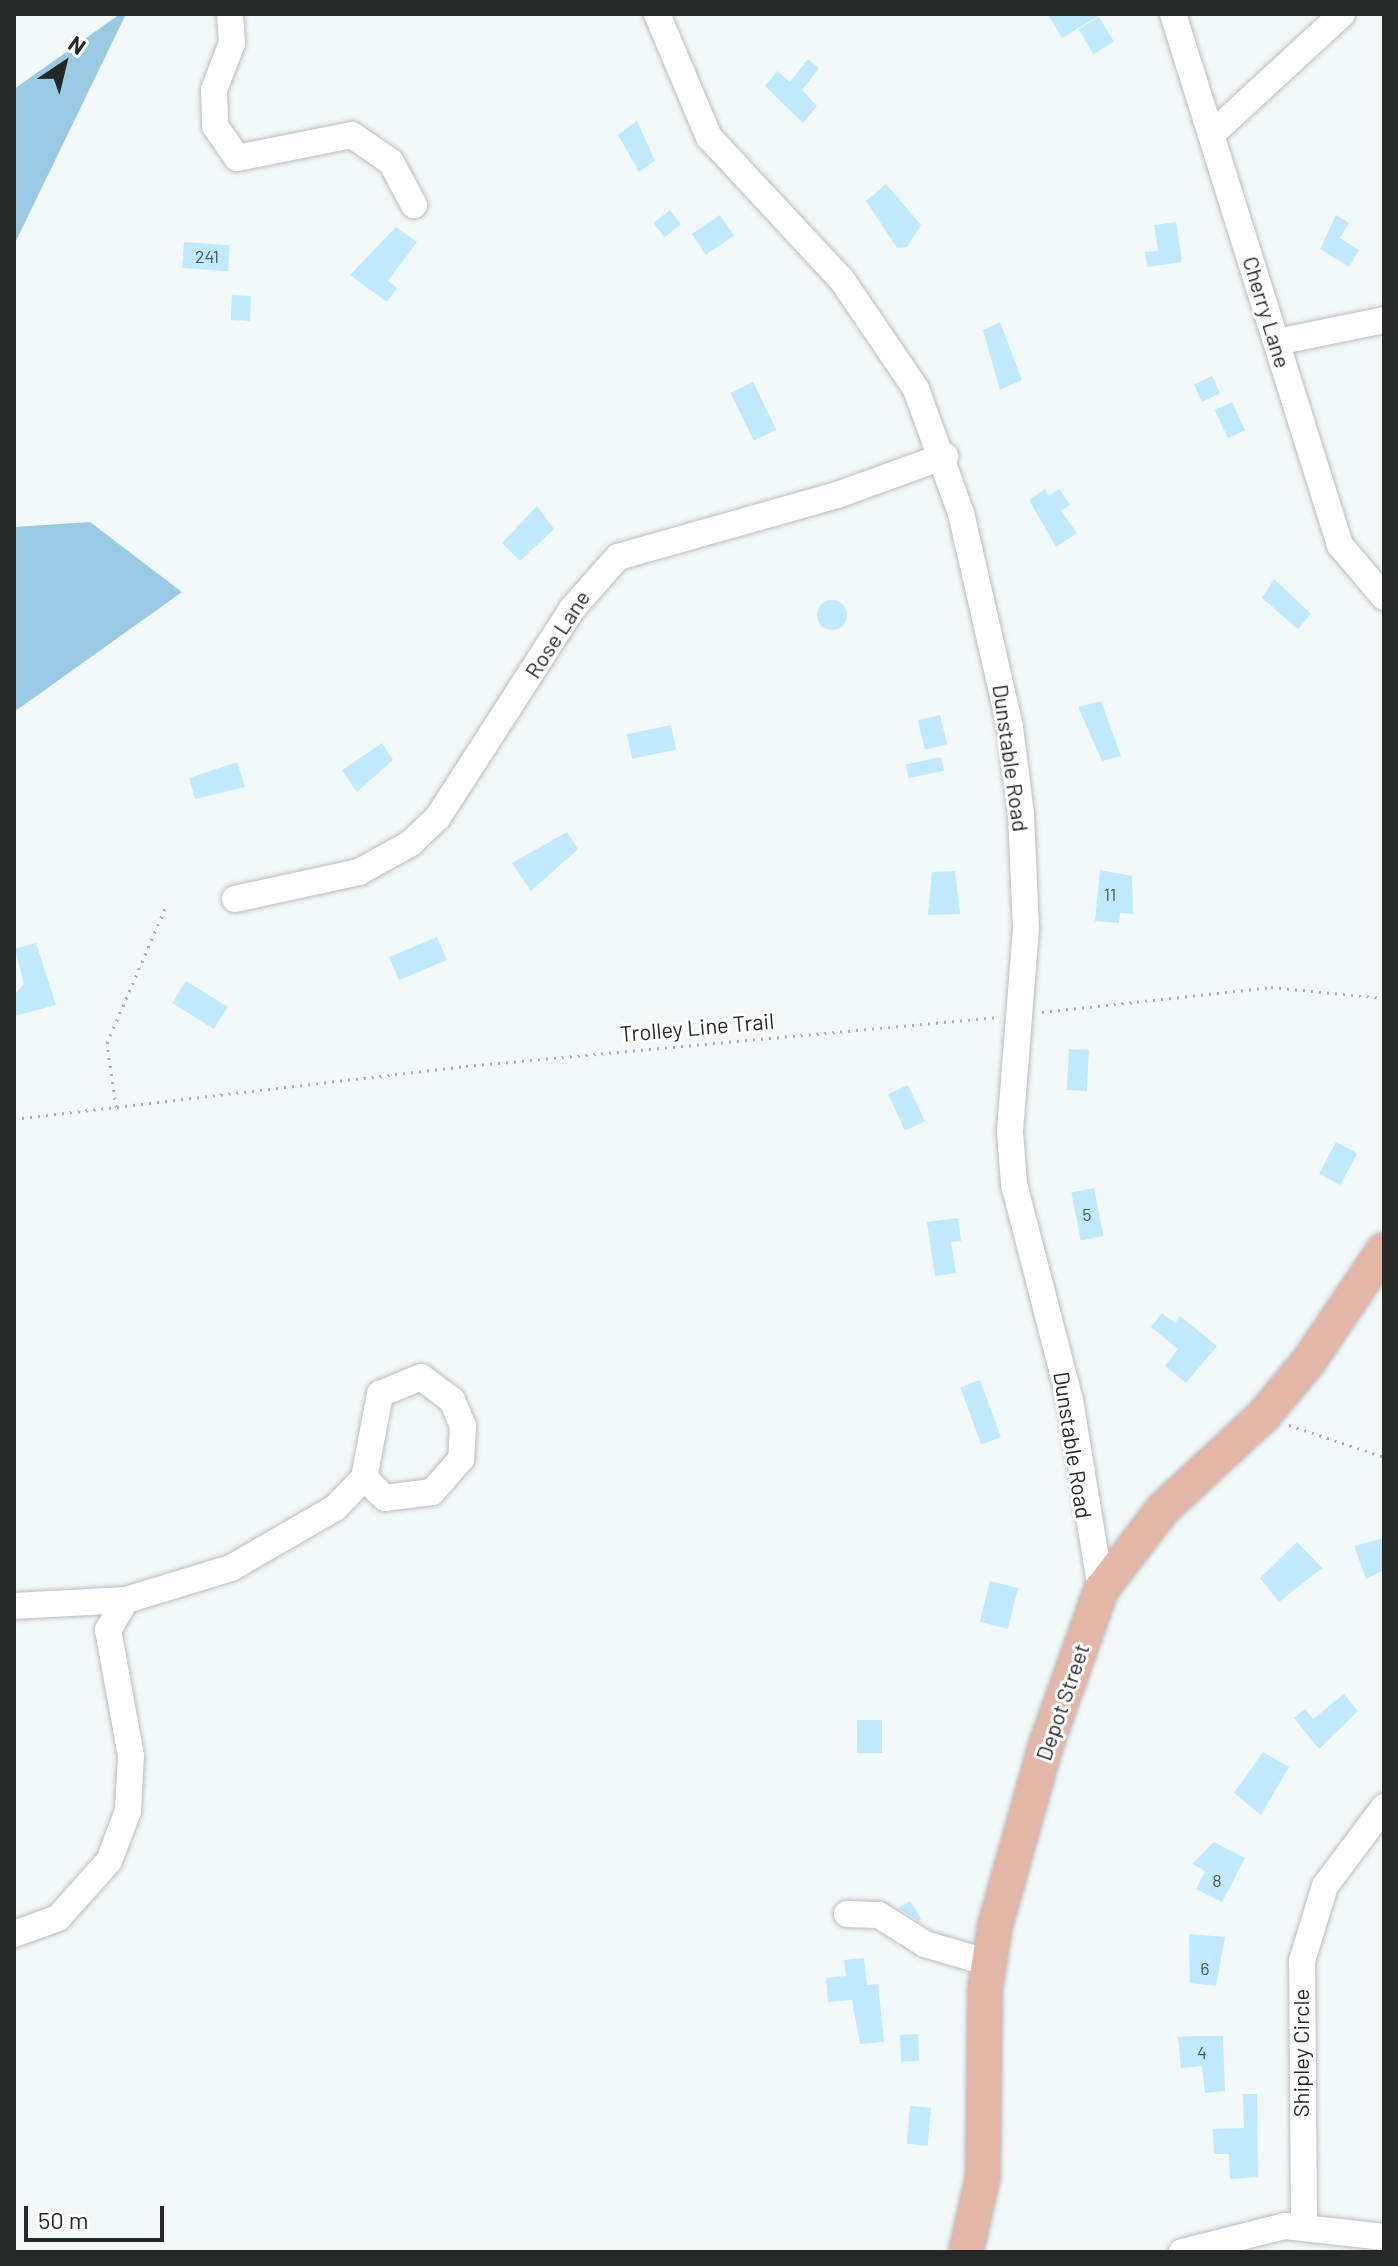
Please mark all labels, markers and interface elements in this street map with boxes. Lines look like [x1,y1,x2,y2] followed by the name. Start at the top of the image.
[24,24,104,104] north arrow
[64,29,91,59] text: N
[195,245,219,267] house number: 241
[1238,253,1296,371] street label: Cherry Lane
[519,585,595,683] street label: Rose Lane
[988,683,1034,833] street label: Dunstable Road
[1104,883,1116,905] house number: 11
[619,1007,775,1047] street label: Trolley Line Trail
[1082,1203,1092,1225] house number: 5
[1048,1370,1098,1520] street label: Dunstable Road
[1030,1640,1094,1764] street label: Depot Street
[1212,1869,1222,1891] house number: 8
[1200,1957,1210,1979] house number: 6
[1288,1989,1314,2117] street label: Shipley Circle
[1197,2041,1207,2063] house number: 4
[28,2190,168,2240] scale bar
[38,2205,89,2234] text: 50 m

